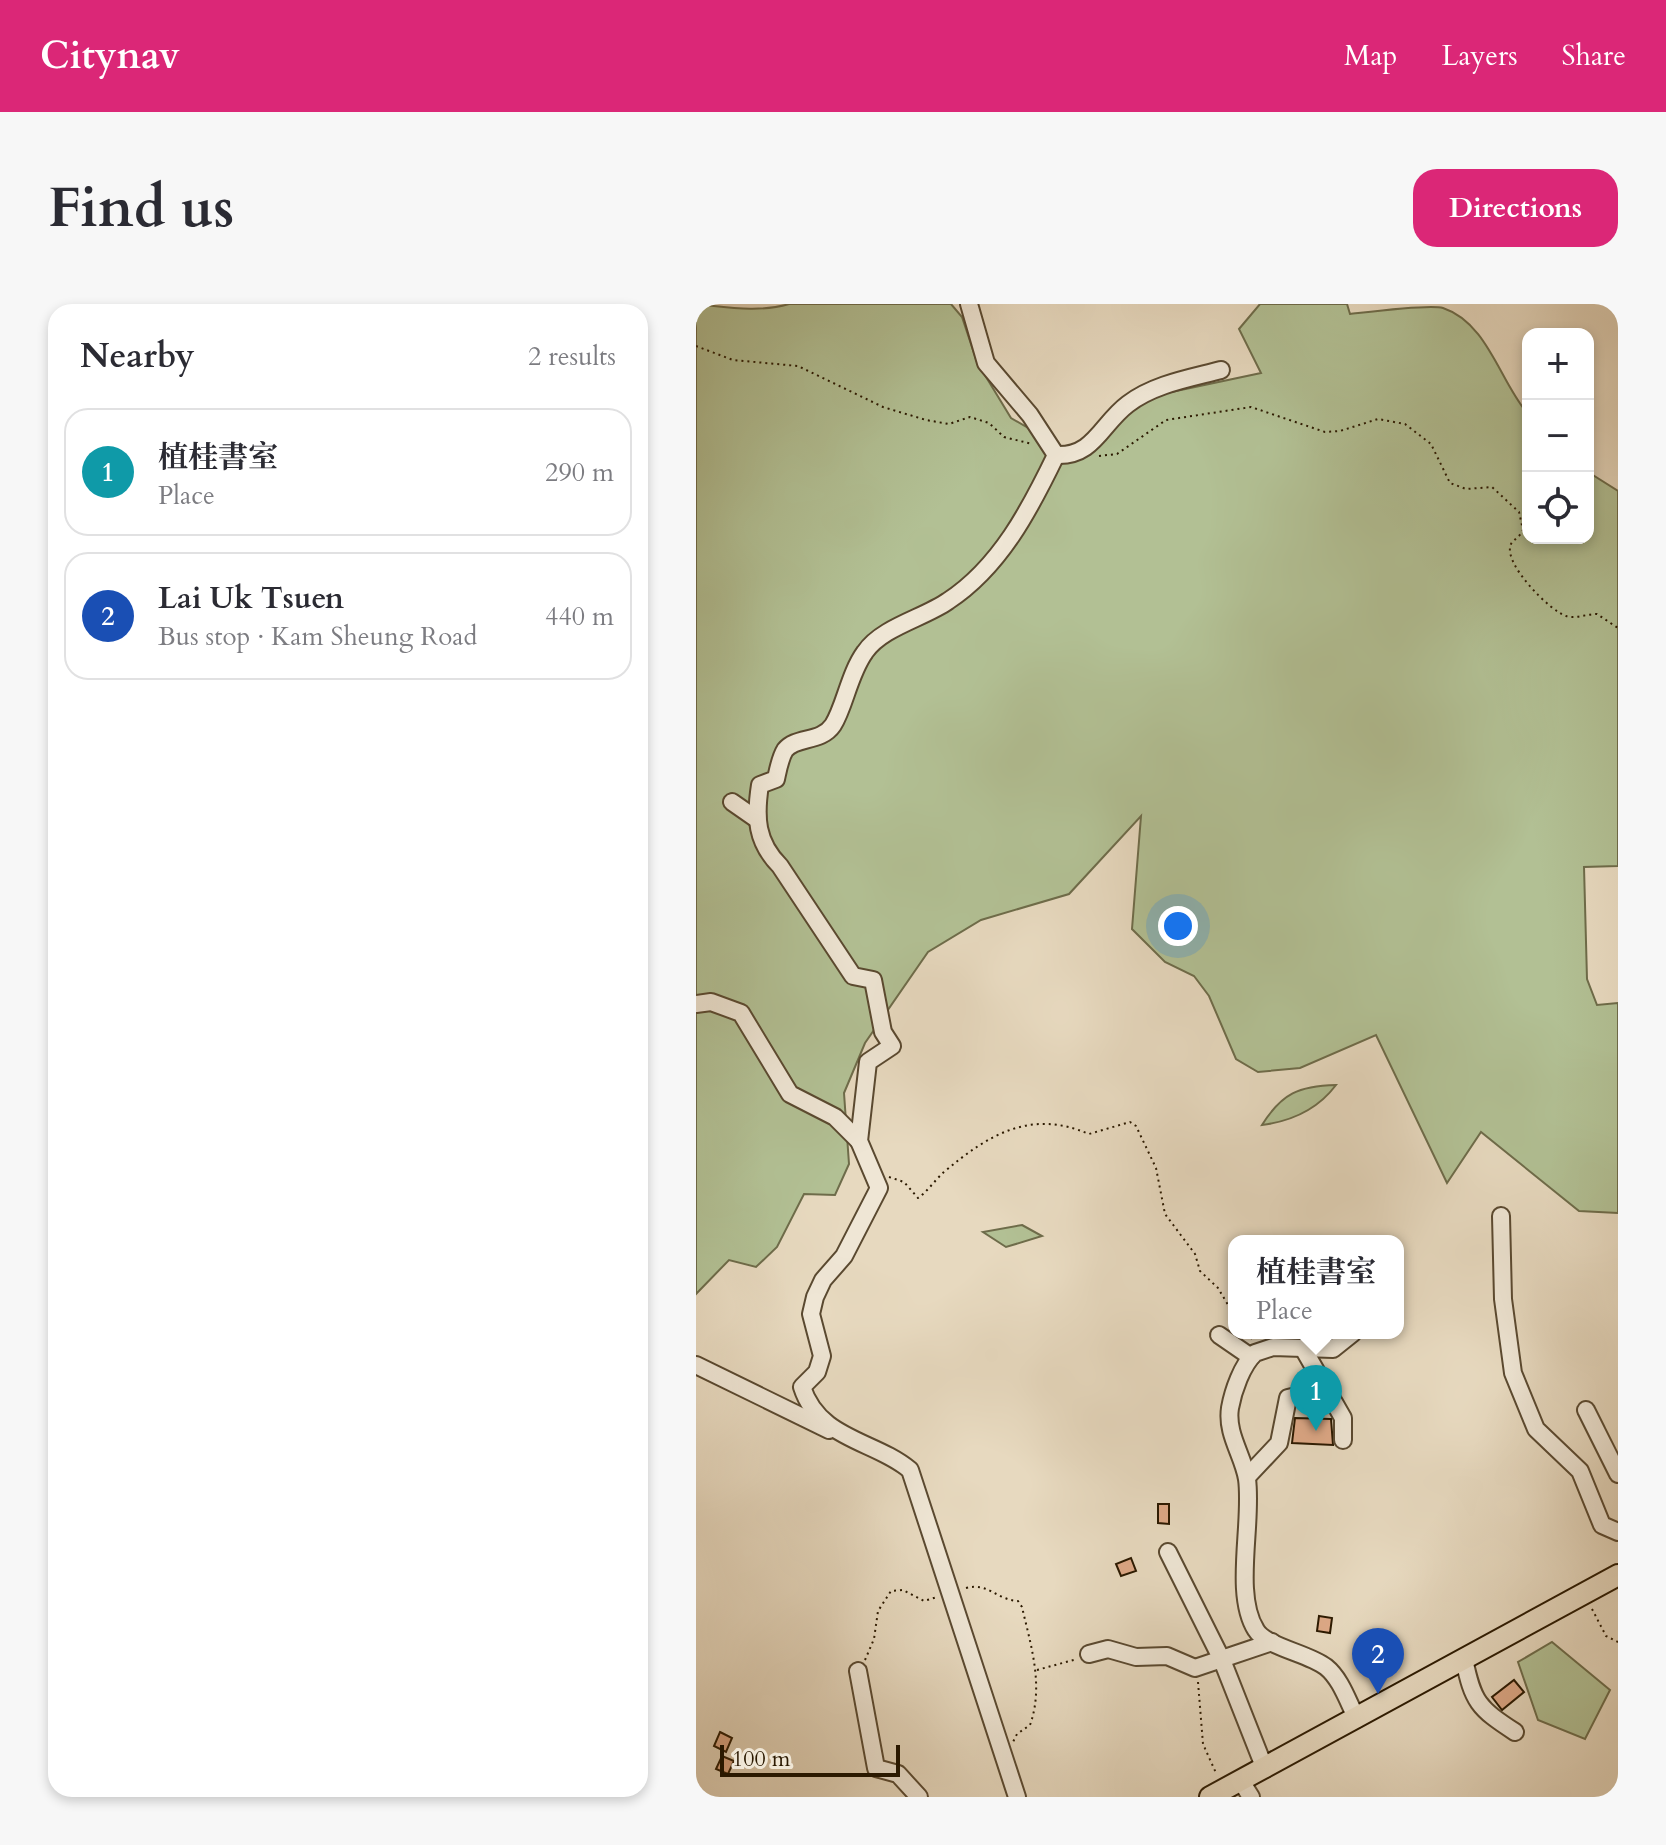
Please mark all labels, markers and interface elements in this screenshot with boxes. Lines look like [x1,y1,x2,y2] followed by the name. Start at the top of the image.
[40,30,180,82] text: Citynav
[1344,37,1397,75] text: Map
[1441,37,1518,75] text: Layers
[1562,37,1626,75] text: Share
[1413,169,1618,247] button: Directions
[48,171,234,246] text: Find us
[1522,328,1594,544] map controls
[1522,328,1594,400] button: +
[80,333,195,379] text: Nearby
[528,339,616,374] text: 2 results
[1522,400,1594,472] button: −
[158,437,278,478] text: 植桂書室
[101,455,115,490] text: 1
[545,455,614,490] text: 290 m
[1522,472,1594,544] button: locate
[158,478,215,513] text: Place
[158,578,344,619] text: Lai Uk Tsuen
[101,599,115,634] text: 2
[545,599,614,634] text: 440 m
[158,619,477,654] text: Bus stop · Kam Sheung Road
[1158,906,1198,946] your location
[1228,1235,1404,1339] popup
[1256,1252,1376,1293] text: 植桂書室
[1256,1293,1313,1328] text: Place
[1290,1365,1342,1431] pin: 1
[1352,1628,1404,1694] pin: 2
[720,1741,900,1777] scale bar
[732,1744,790,1774] text: 100 m

